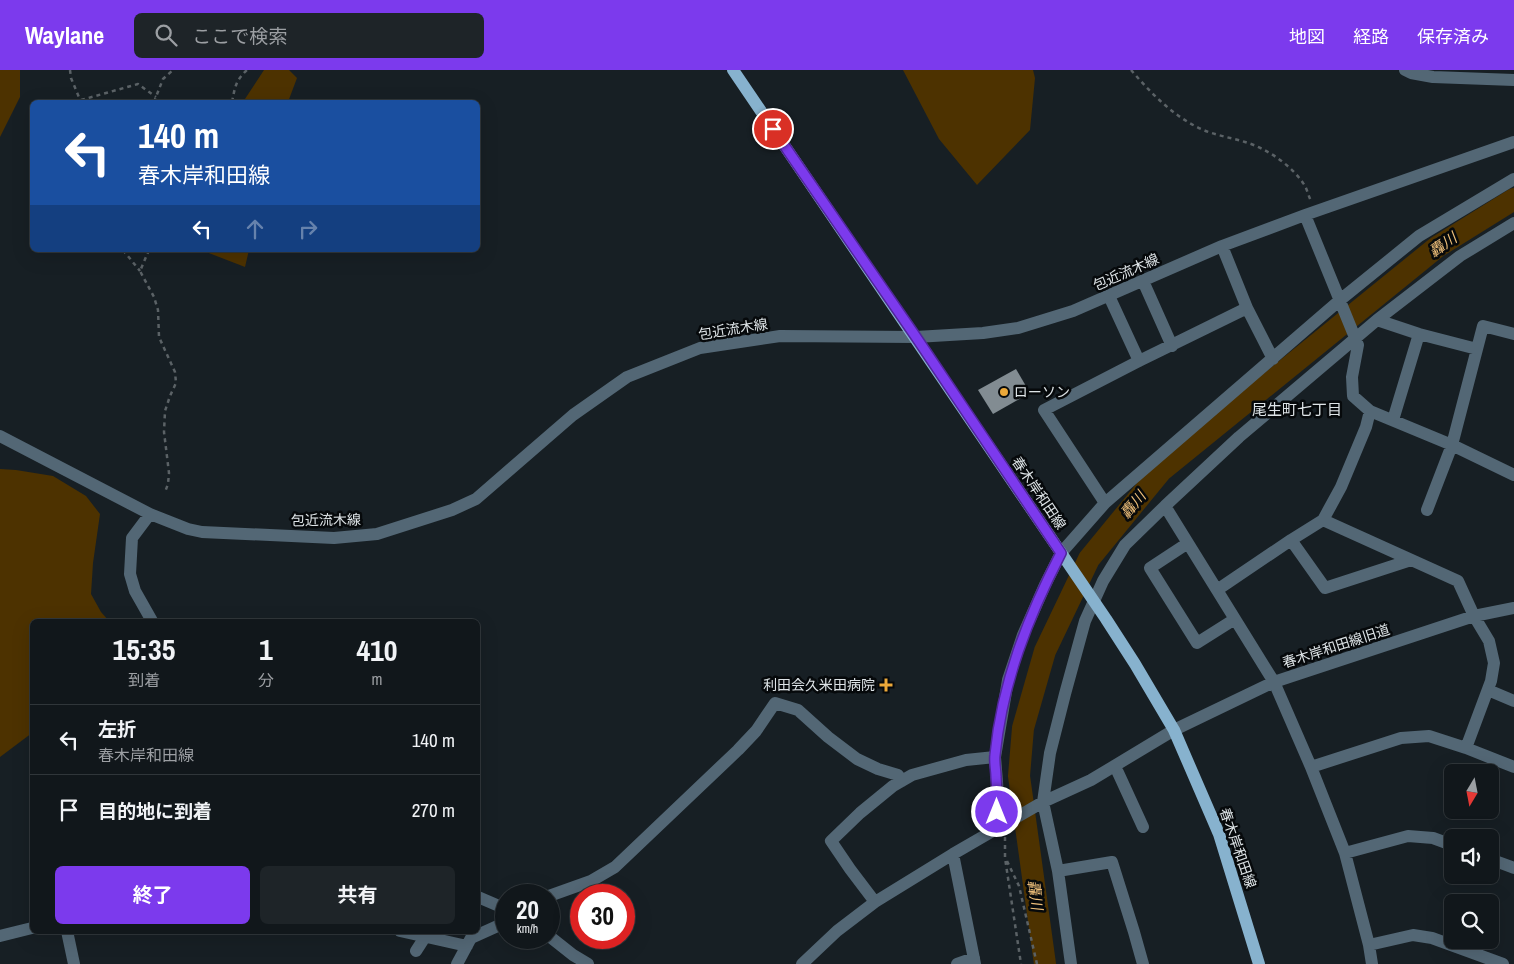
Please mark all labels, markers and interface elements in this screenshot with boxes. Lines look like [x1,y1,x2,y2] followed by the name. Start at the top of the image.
[134,13,484,58] search box
[25,19,104,51] text: Waylane
[152,21,180,49] icon: search
[192,23,287,49] text: ここで検索
[1289,24,1325,49] text: 地図
[1353,24,1389,49] text: 経路
[1417,24,1489,49] text: 保存済み
[752,108,794,150] pin
[138,112,219,159] text: 140 m
[759,115,787,143] icon: arrive
[55,120,120,185] icon: left
[138,160,270,190] text: 春木岸和田線
[188,215,216,243] icon: left
[241,215,269,243] icon: ahead
[294,215,322,243] icon: right
[1424,226,1463,262] water label: 轟川
[1090,250,1162,294] street label: 包近流木線
[697,315,769,343] street label: 包近流木線
[1014,383,1070,401] place label: ローソン
[998,386,1010,398] marker: ローソン
[1252,399,1342,420] district label: 尾生町七丁目
[1008,453,1070,533] street label: 春木岸和田線
[1115,485,1151,523] water label: 轟川
[291,510,361,530] street label: 包近流木線
[1280,620,1392,672] street label: 春木岸和田線旧道
[113,629,175,669] text: 15:35
[259,629,273,669] text: 1
[356,630,397,670] text: 410
[371,668,382,690] text: m
[128,669,160,691] text: 到着
[258,669,274,691] text: 分
[763,676,875,694] place label: 利田会久米田病院
[879,678,893,692] marker: 利田会久米田病院
[98,716,136,742] text: 左折
[55,726,83,754] icon: left
[412,727,455,753] text: 140 m
[98,744,194,766] text: 春木岸和田線
[1444,764,1499,819] north arrow
[1444,764,1499,949] map controls
[970,785,1022,837] position arrow
[55,796,83,824] icon: arrive
[412,797,455,823] text: 270 m
[98,798,212,824] text: 目的地に到着
[1216,805,1260,891] street label: 春木岸和田線
[1444,829,1499,884] button: sound
[55,866,250,924] button: 終了
[260,866,455,924] button: 共有
[1023,879,1048,913] water label: 轟川
[570,884,635,949] speed limit sign: 30
[516,893,539,927] text: 20
[1444,894,1499,949] button: search
[517,921,538,937] text: km/h

